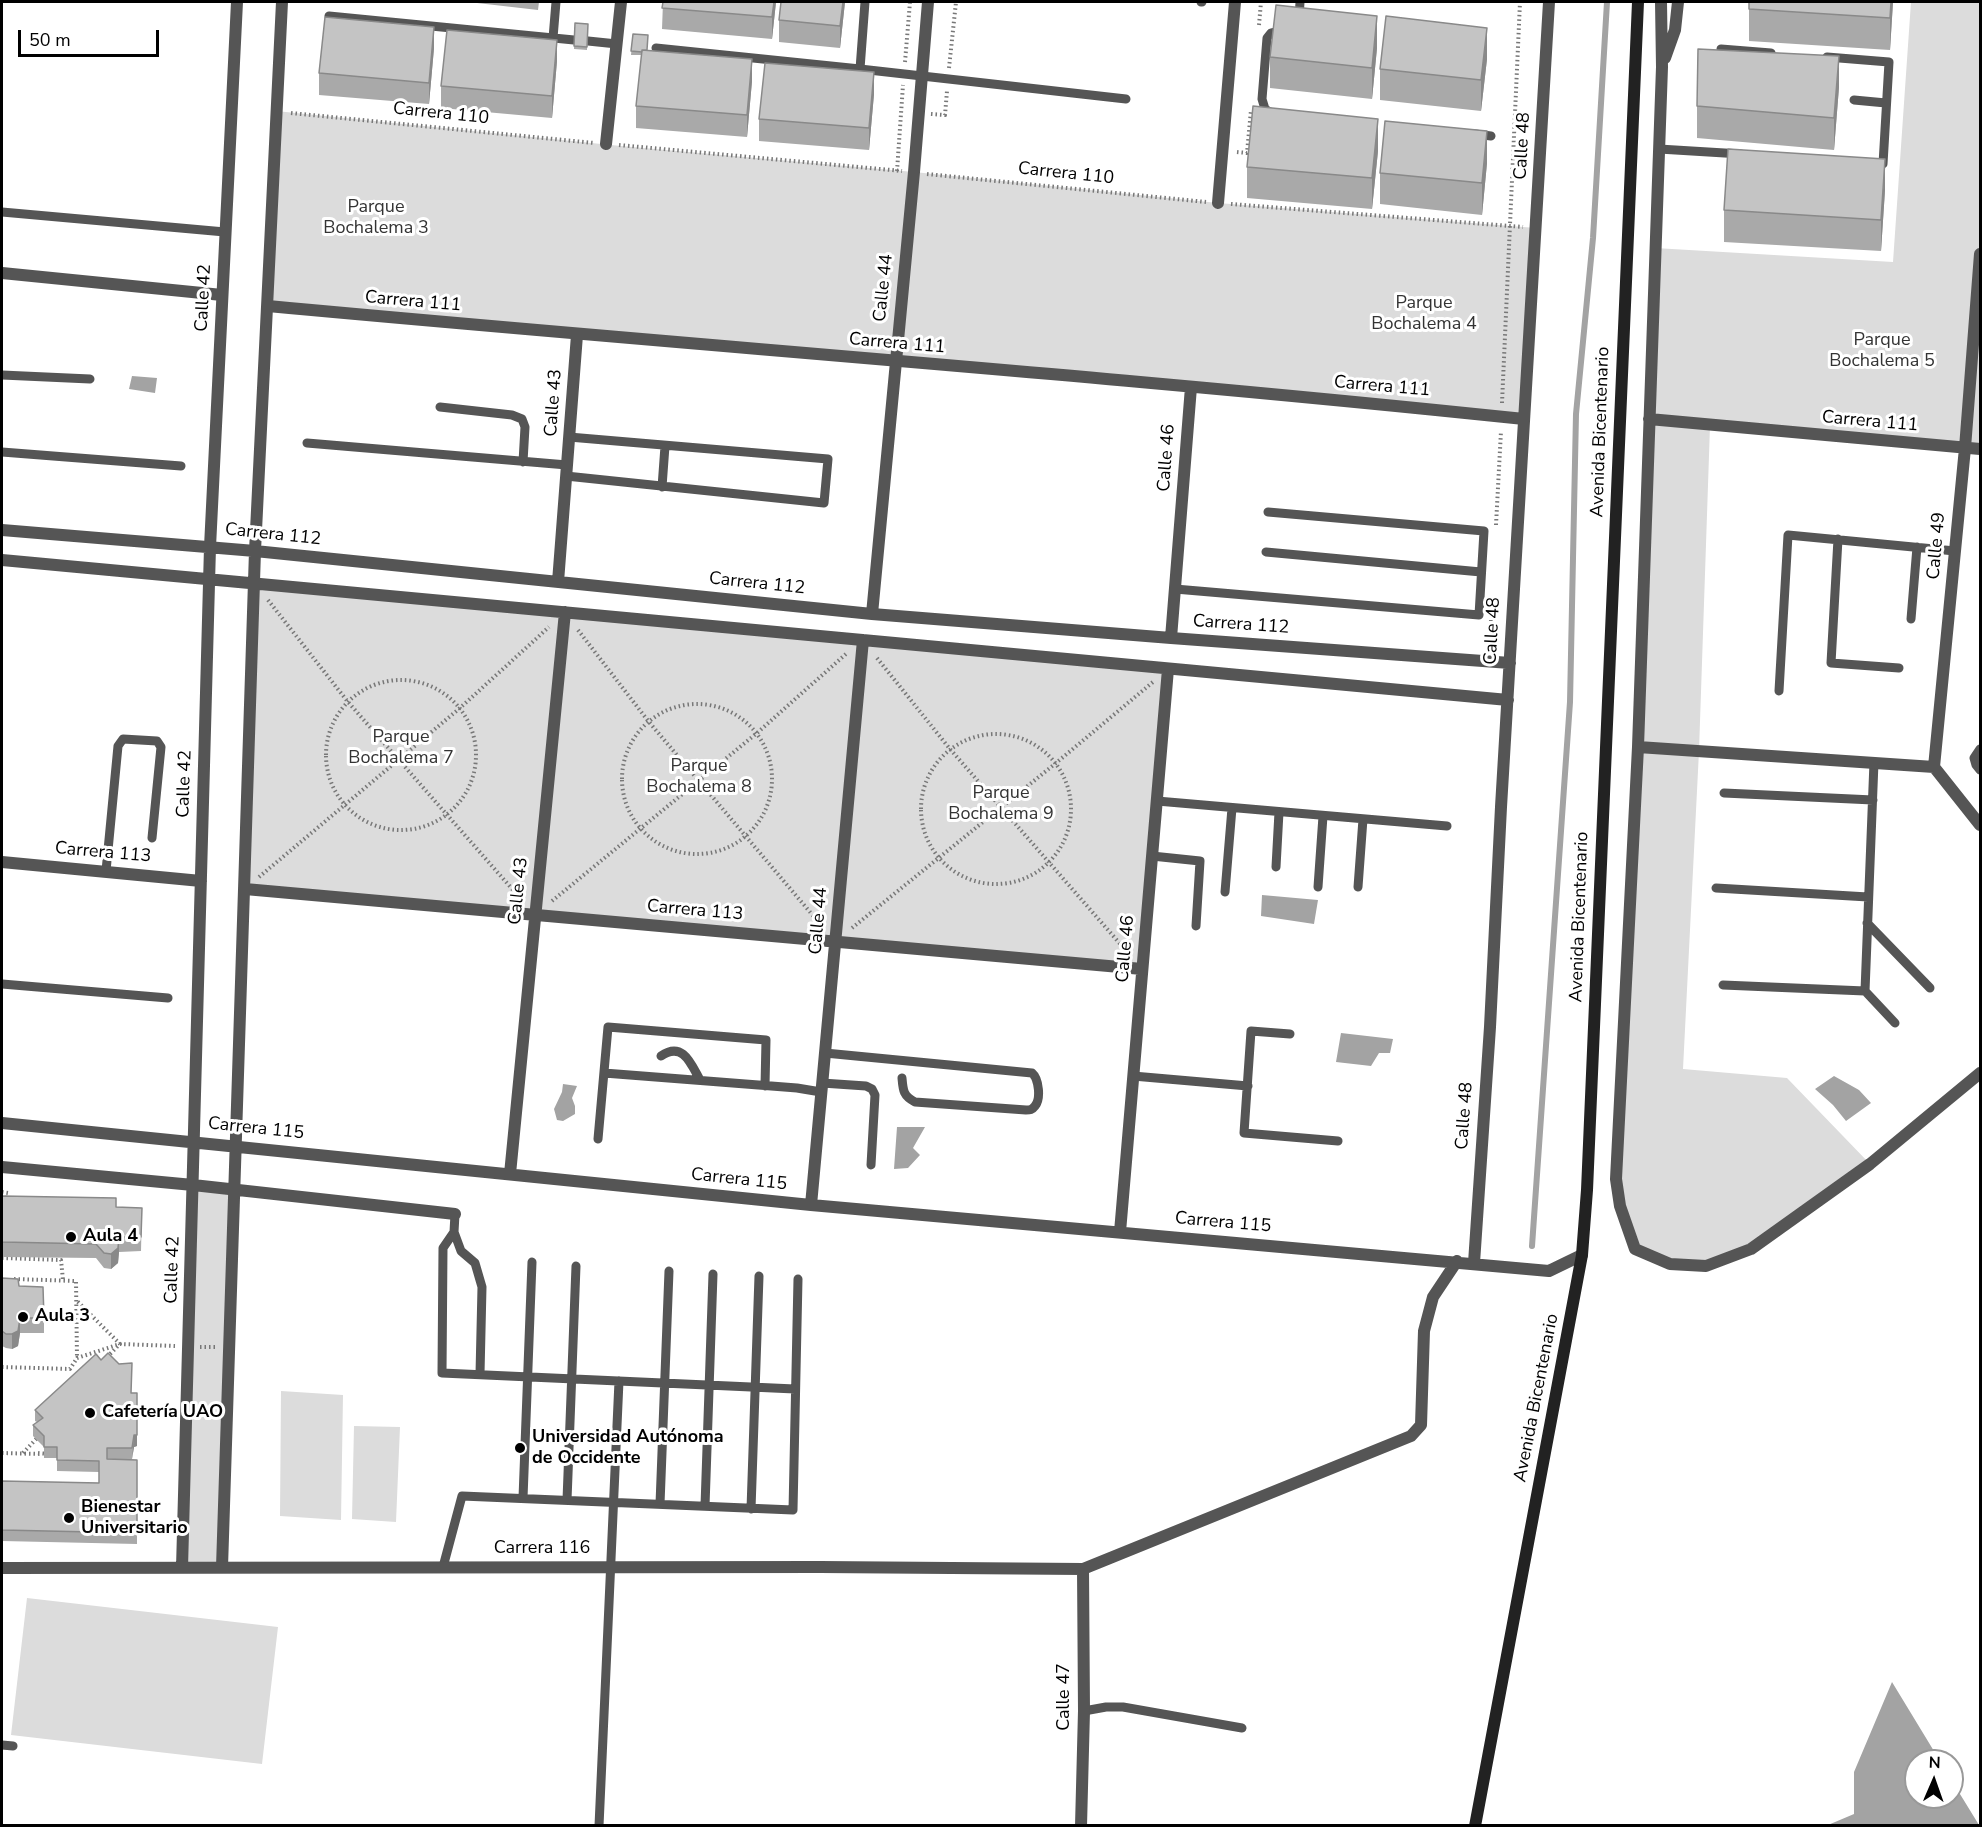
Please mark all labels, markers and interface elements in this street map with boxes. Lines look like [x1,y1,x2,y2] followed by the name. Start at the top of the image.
[21,18,162,56] scale bar
[29,28,71,52] text: 50 m
[392,98,490,130] street label: Carrera 110
[1510,112,1536,180] street label: Calle 48
[1017,158,1115,190] street label: Carrera 110
[323,197,429,240] park label: Parque Bochalema 3
[870,253,898,323] street label: Calle 44
[191,264,217,332] street label: Calle 42
[364,287,462,317] street label: Carrera 111
[1371,293,1477,336] park label: Parque Bochalema 4
[848,329,946,359] street label: Carrera 111
[1829,330,1935,372] park label: Parque Bochalema 5
[1587,346,1615,518] street label: Avenida Bicentenario
[541,368,567,438] street label: Calle 43
[1333,372,1431,402] street label: Carrera 111
[1821,407,1919,437] street label: Carrera 111
[1154,423,1180,493] street label: Calle 46
[1923,511,1951,581] street label: Calle 49
[224,519,322,551] street label: Carrera 112
[708,568,806,600] street label: Carrera 112
[1480,597,1506,665] street label: Calle 48
[1192,611,1290,639] street label: Carrera 112
[348,727,454,770] park label: Parque Bochalema 7
[173,750,197,818] street label: Calle 42
[646,756,752,798] park label: Parque Bochalema 8
[948,783,1054,826] park label: Parque Bochalema 9
[1566,831,1594,1003] street label: Avenida Bicentenario
[54,838,152,868] street label: Carrera 113
[505,856,533,926] street label: Calle 43
[805,886,833,956] street label: Calle 44
[646,896,744,926] street label: Carrera 113
[1112,914,1140,984] street label: Calle 46
[1452,1081,1478,1151] street label: Calle 48
[207,1113,305,1145] street label: Carrera 115
[690,1164,788,1196] street label: Carrera 115
[1174,1208,1272,1238] street label: Carrera 115
[83,1226,138,1248] place label: Aula 4
[64,1230,78,1244] marker: Aula 4
[161,1236,185,1304] street label: Calle 42
[35,1306,90,1328] place label: Aula 3
[16,1310,30,1324] marker: Aula 3
[1510,1312,1564,1484] street label: Avenida Bicentenario
[102,1402,223,1424] place label: Cafetería UAO
[83,1406,97,1420] marker: Cafetería UAO
[532,1427,724,1470] place label: Universidad Autónoma de Occidente
[513,1441,527,1455] marker: Universidad Autónoma de Occidente
[81,1497,188,1540] place label: Bienestar Universitario
[62,1511,76,1525] marker: Bienestar Universitario
[494,1538,590,1560] street label: Carrera 116
[1054,1663,1076,1731] street label: Calle 47
[1904,1749,1964,1809] north arrow
[1928,1752,1941,1774] text: N

